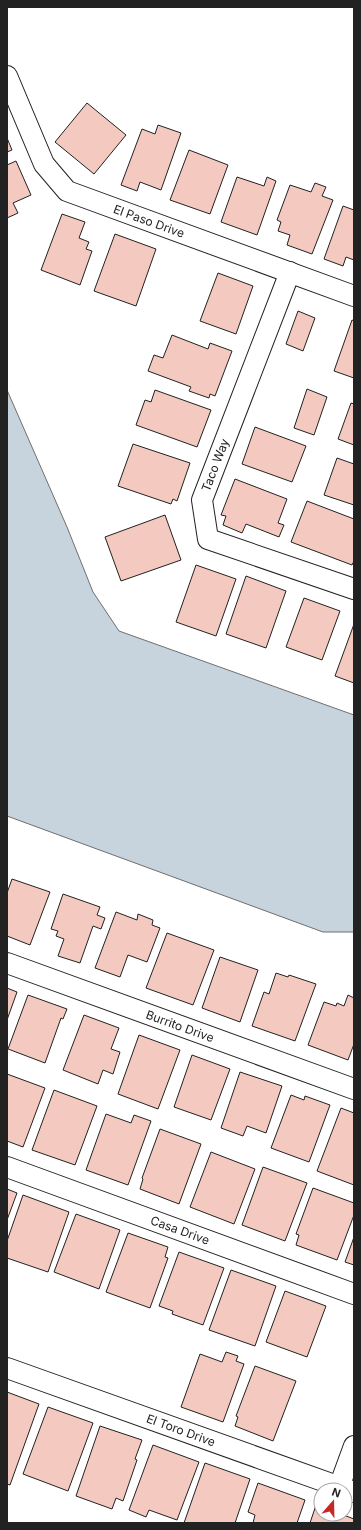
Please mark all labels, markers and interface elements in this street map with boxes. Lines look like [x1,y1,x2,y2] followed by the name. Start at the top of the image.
[111,201,187,241] street label: El Paso Drive
[198,436,232,494] street label: Taco Way
[144,1007,216,1045] street label: Burrito Drive
[148,1212,212,1248] street label: Casa Drive
[145,1411,217,1449] street label: El Toro Drive
[313,1482,353,1522] north arrow
[330,1485,343,1501] text: N

